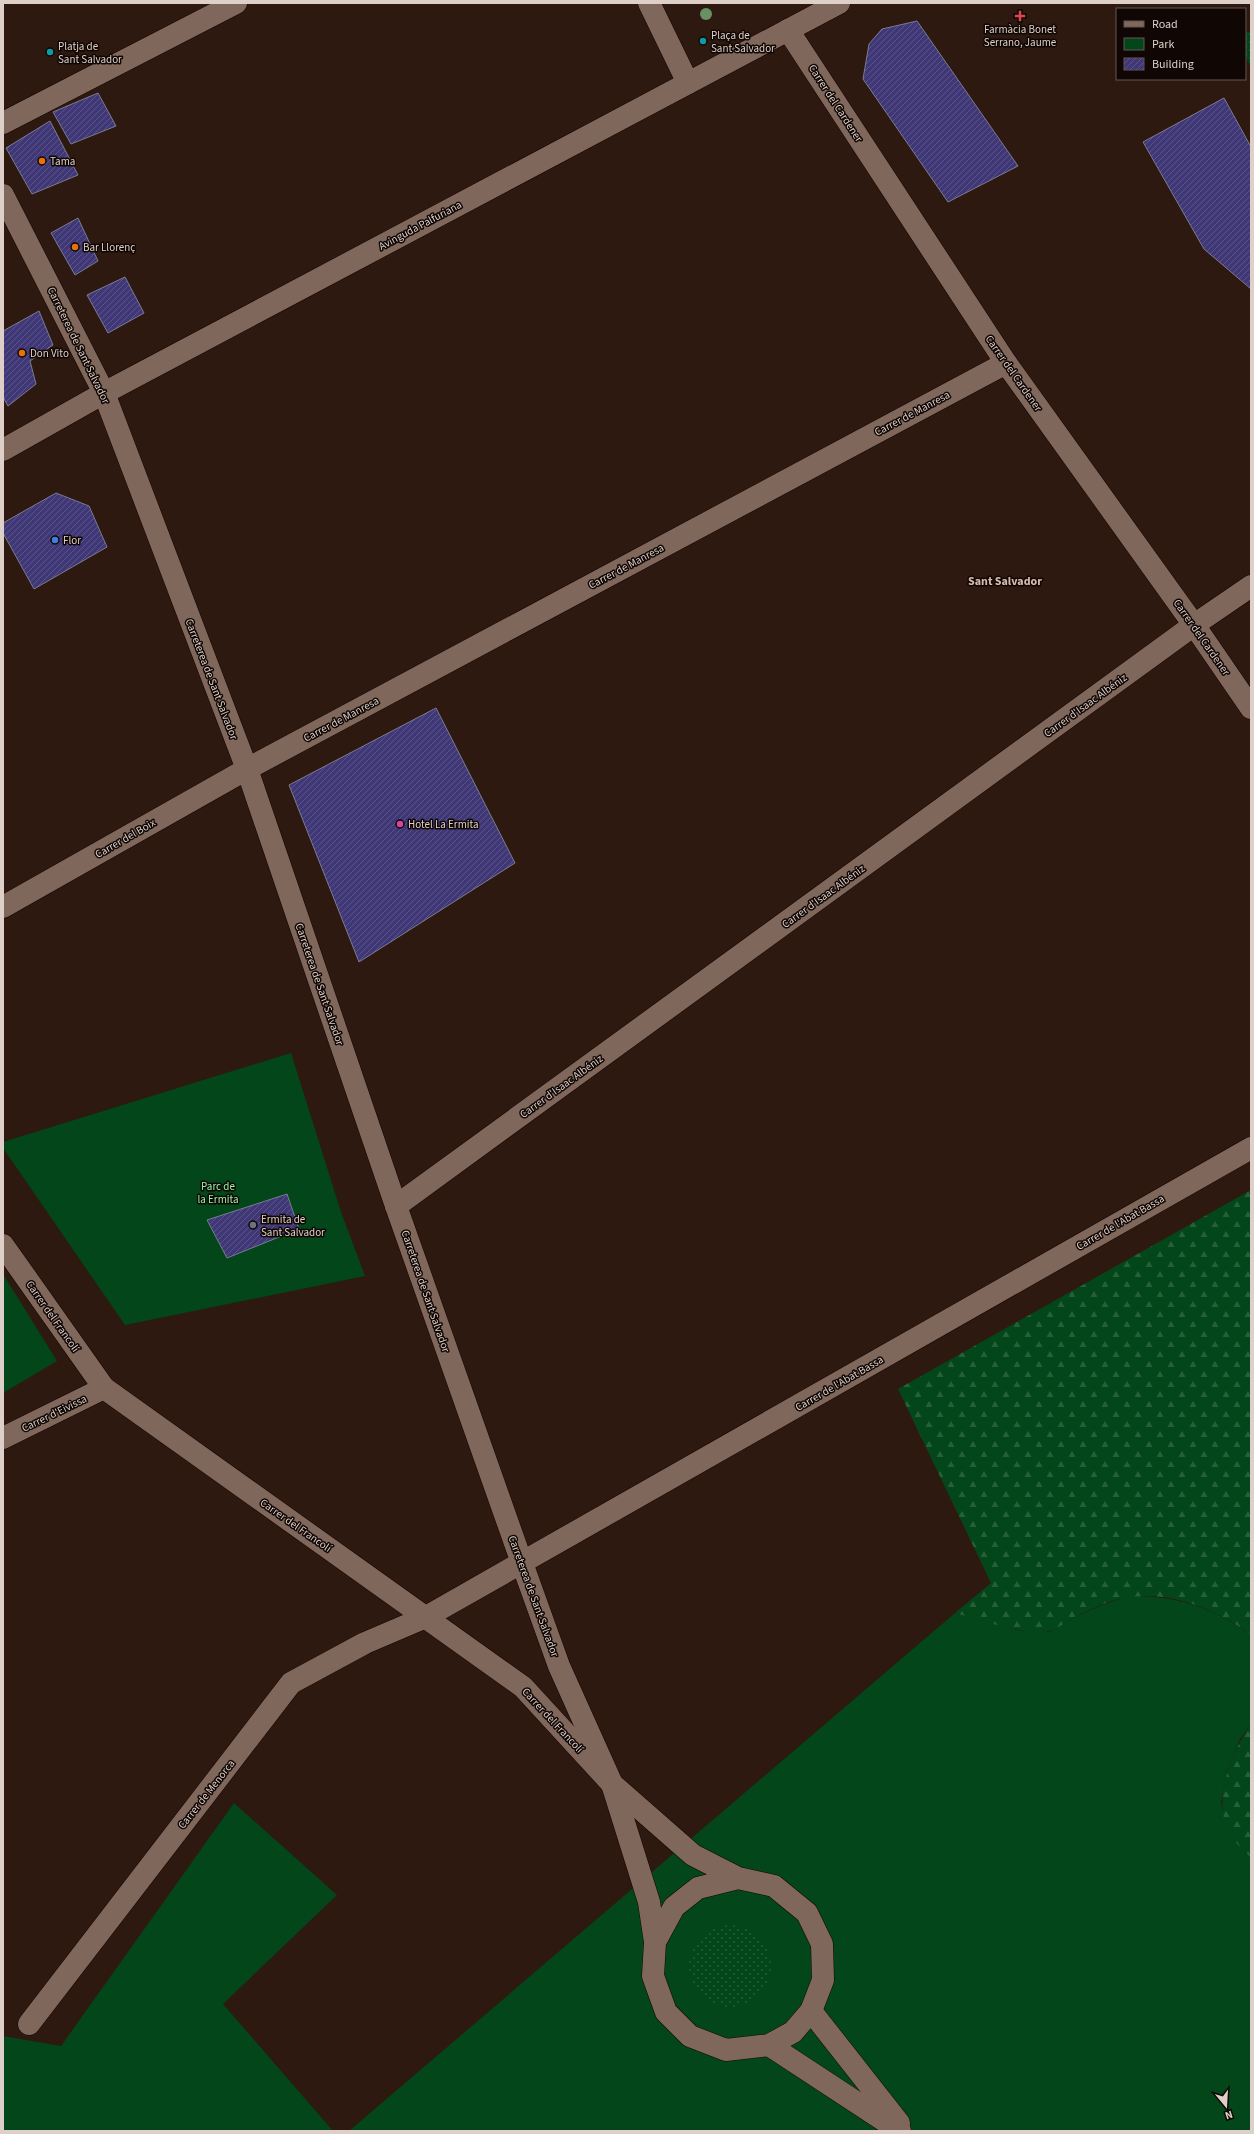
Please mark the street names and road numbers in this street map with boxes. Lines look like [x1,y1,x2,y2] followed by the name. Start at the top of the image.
[805,62,866,145] street label: Carrer del Cardener
[376,197,464,254] street label: Avinguda Palfuriana
[44,284,113,406] street label: Carreterea de Sant Salvador
[982,332,1046,415] street label: Carrer del Cardener
[872,387,953,440] street label: Carrer de Manresa
[586,540,667,593] street label: Carrer de Manresa
[1170,596,1234,679] street label: Carrer del Cardener
[182,617,242,742] street label: Carreterea de Sant Salvador
[1041,670,1130,741] street label: Carrer d'Isaac Albéniz
[301,693,382,746] street label: Carrer de Manresa
[92,815,158,862] street label: Carrer del Boix
[779,861,868,932] street label: Carrer d'Isaac Albéniz
[292,921,348,1047] street label: Carreterea de Sant Salvador
[517,1051,606,1122] street label: Carrer d'Isaac Albéniz
[1073,1191,1167,1254] street label: Carrer de l'Abat Bassa
[398,1228,454,1354] street label: Carreterea de Sant Salvador
[22,1278,83,1355] street label: Carrer del Francolí
[792,1352,886,1415] street label: Carrer de l'Abat Bassa
[19,1391,89,1436] street label: Carrer d'Eivissa
[257,1495,335,1556] street label: Carrer del Francolí
[505,1533,563,1659] street label: Carreterea de Sant Salvador
[519,1685,587,1756] street label: Carrer del Francolí
[175,1757,238,1832] street label: Carrer de Menorca

